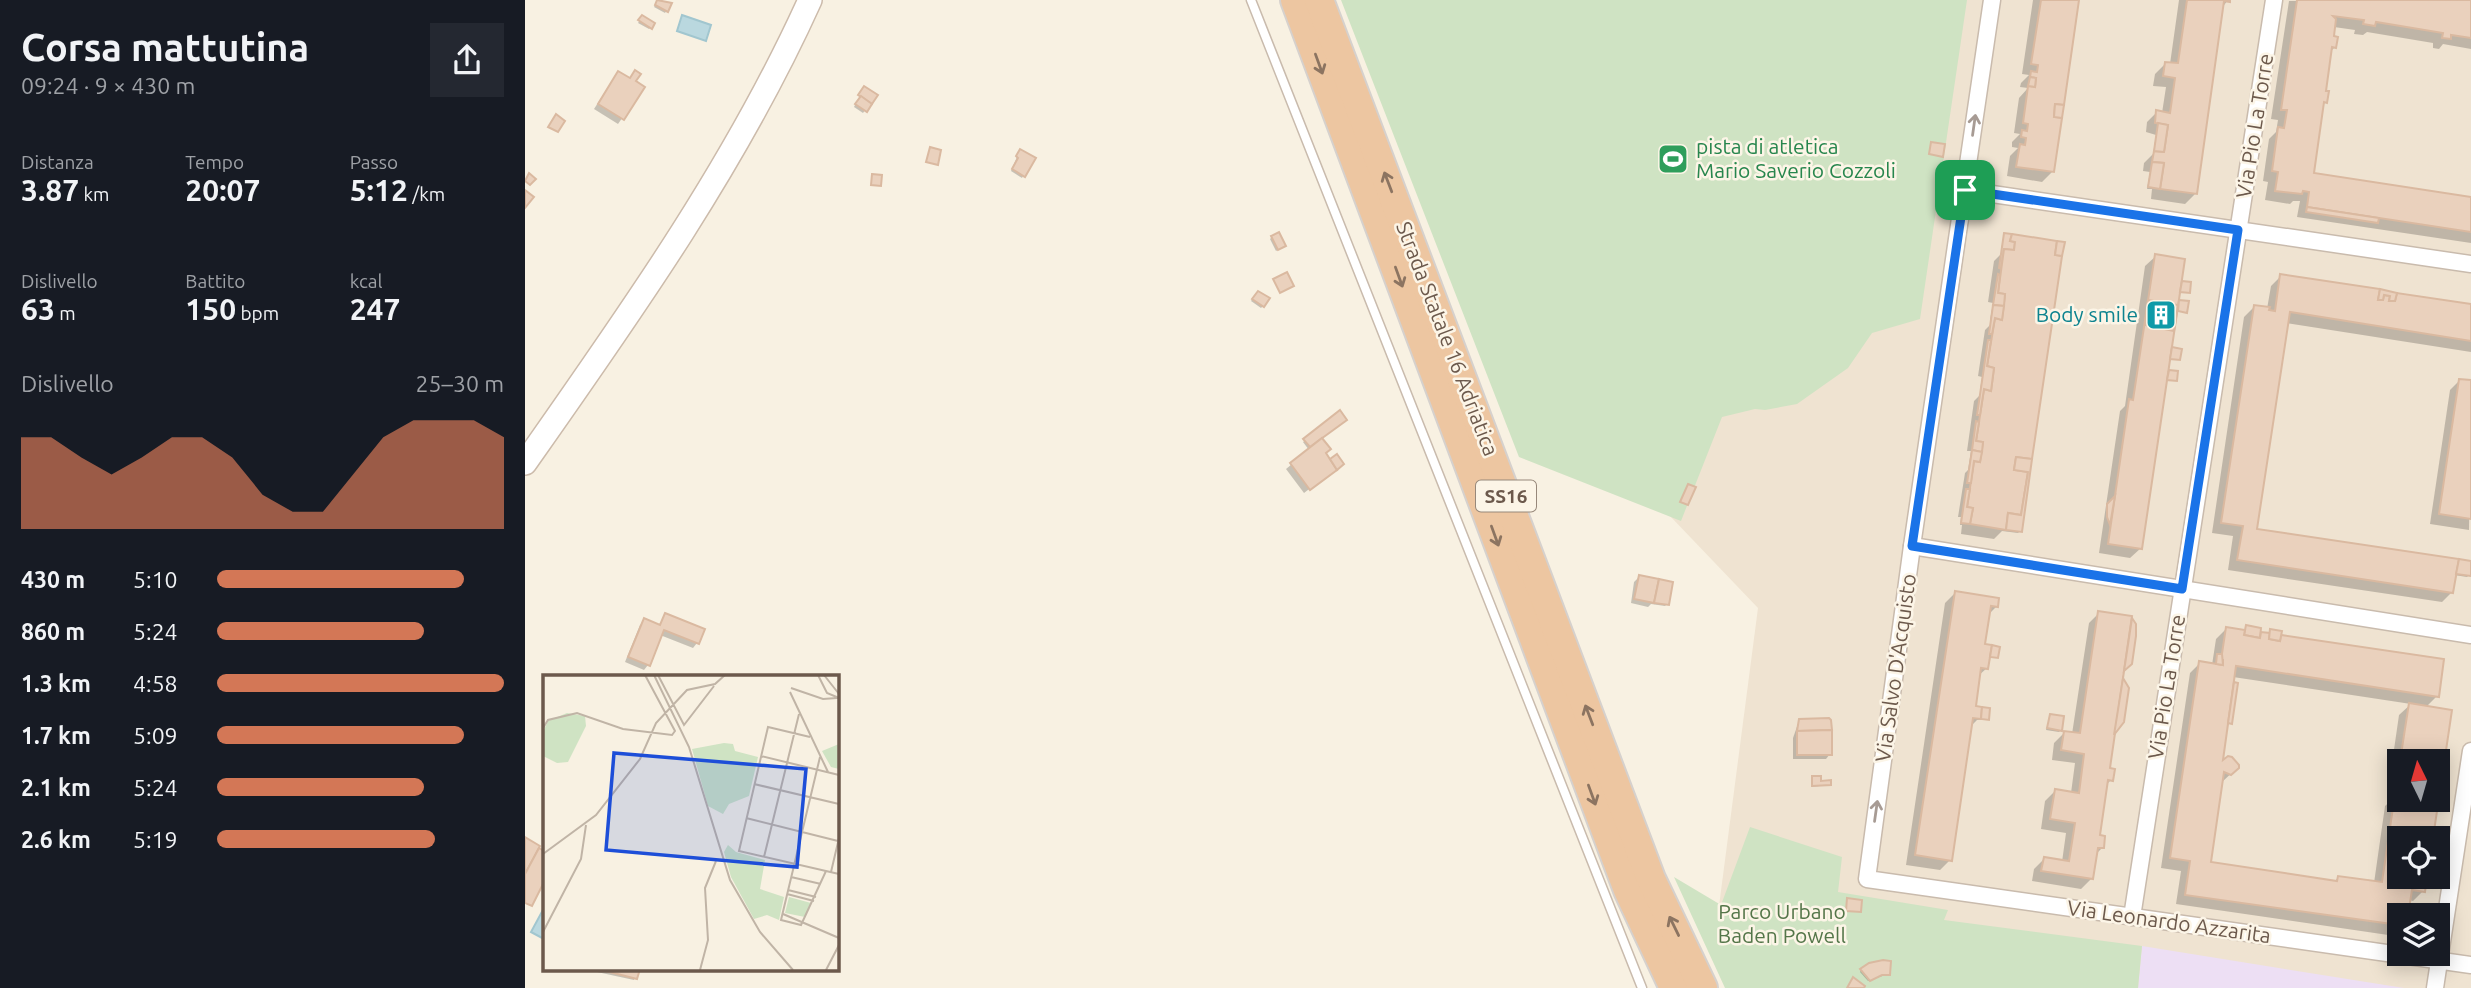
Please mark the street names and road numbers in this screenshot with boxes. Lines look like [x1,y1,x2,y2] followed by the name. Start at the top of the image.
[2231,52,2277,200] street label: Via Pio La Torre
[1392,218,1504,459] street label: Strada Statale 16 Adriatica
[1476,481,1536,512] road number: SS16
[1870,572,1920,764] street label: Via Salvo D'Acquisto
[2143,613,2189,761] street label: Via Pio La Torre
[2066,895,2273,947] street label: Via Leonardo Azzarita

